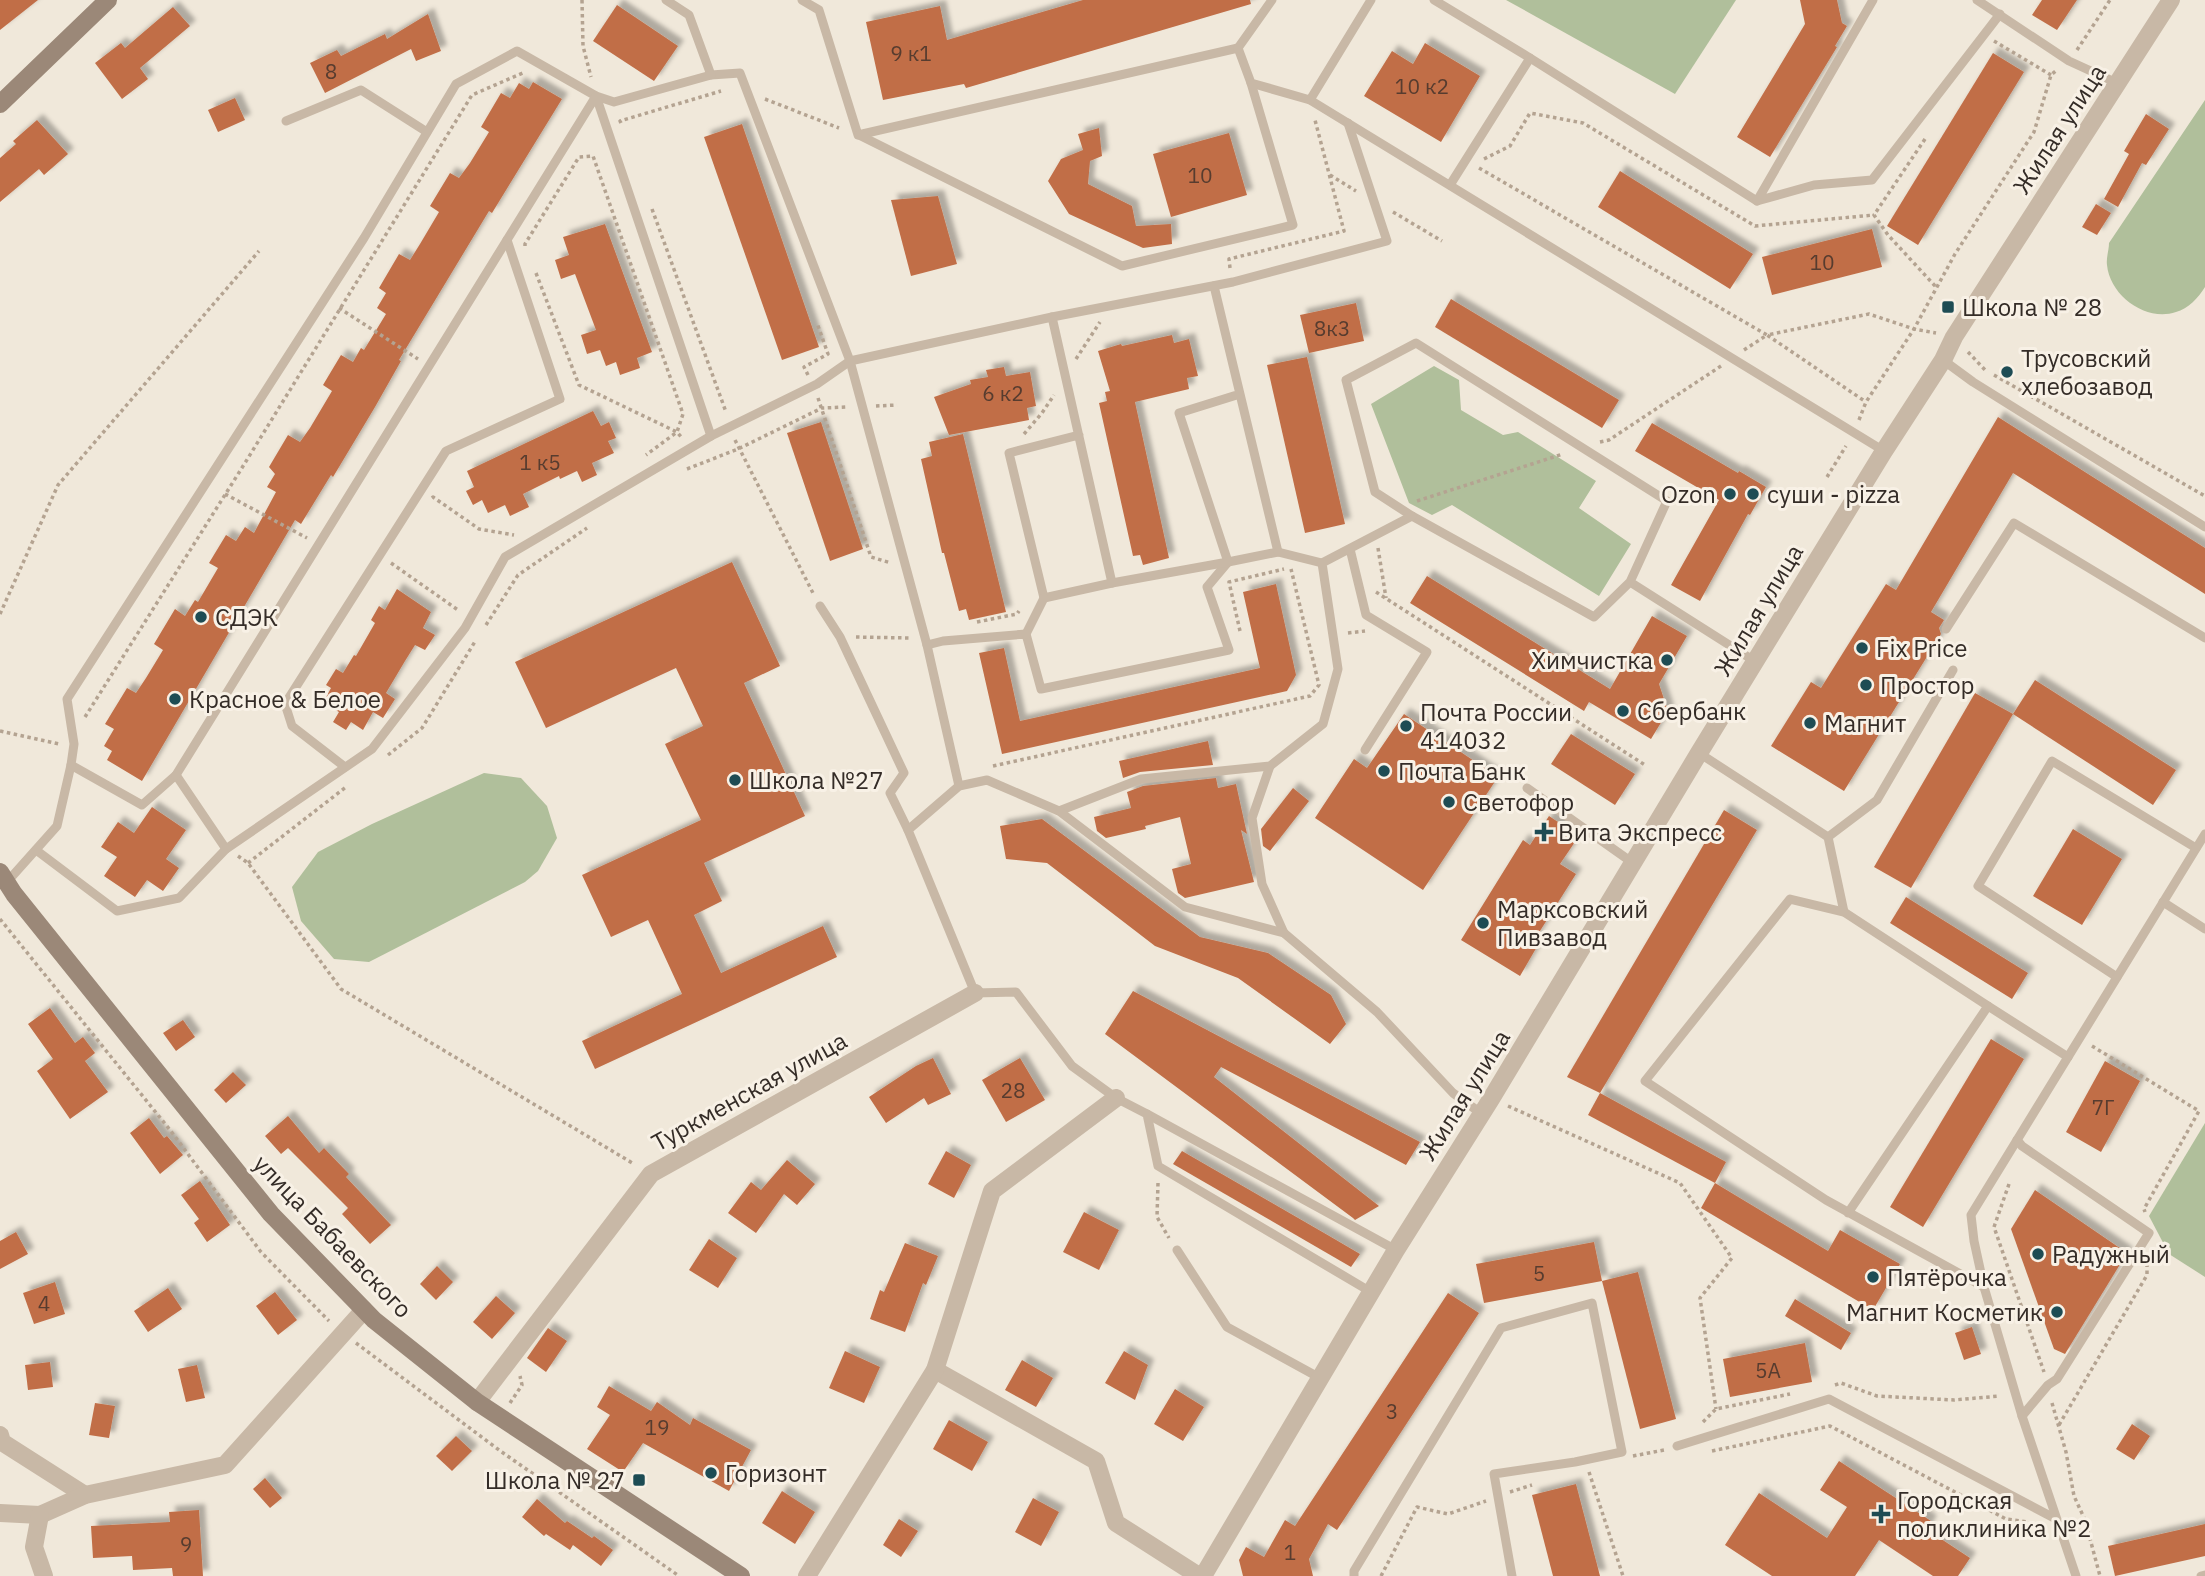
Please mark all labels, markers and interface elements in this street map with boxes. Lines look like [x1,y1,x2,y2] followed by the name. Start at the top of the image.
[890,39,932,67] house number: 9 к1
[325,57,337,85] house number: 8
[2005,58,2113,200] street label: Жилая улица
[1395,72,1449,100] house number: 10 к2
[1187,161,1213,189] house number: 10
[1809,248,1835,276] house number: 10
[1962,291,2102,323] place label: Школа № 28
[1940,299,1956,315] marker: Школа № 28
[1314,314,1350,342] house number: 8к3
[2021,342,2153,402] place label: Трусовский хлебозавод
[1999,364,2015,380] marker: Трусовский хлебозавод
[982,379,1024,407] house number: 6 к2
[519,448,561,476] house number: 1 к5
[1661,478,1716,510] place label: Ozon
[1767,478,1900,510] place label: суши - pizza
[1722,486,1738,502] marker: Ozon
[1745,486,1761,502] marker: суши - pizza
[1706,538,1810,682] street label: Жилая улица
[215,601,278,633] place label: СДЭК
[193,609,209,625] marker: СДЭК
[1876,632,1967,664] place label: Fix Price
[1854,640,1870,656] marker: Fix Price
[1531,644,1653,676] place label: Химчистка
[1659,652,1675,668] marker: Химчистка
[1880,669,1975,701] place label: Простор
[1858,677,1874,693] marker: Простор
[189,683,381,715] place label: Красное & Белое
[167,691,183,707] marker: Красное & Белое
[1637,695,1746,727] place label: Сбербанк
[1420,696,1572,756] place label: Почта России 414032
[1615,703,1631,719] marker: Сбербанк
[1824,707,1906,739] place label: Магнит
[1802,715,1818,731] marker: Магнит
[1398,718,1414,734] marker: Почта России 414032
[1398,755,1526,787] place label: Почта Банк
[1376,763,1392,779] marker: Почта Банк
[749,764,884,796] place label: Школа №27
[727,772,743,788] marker: Школа №27
[1463,786,1574,818] place label: Светофор
[1441,794,1457,810] marker: Светофор
[1558,816,1722,848] place label: Вита Экспресс
[1536,824,1552,840] marker: Вита Экспресс
[1497,893,1648,953] place label: Марксовский Пивзавод
[1475,915,1491,931] marker: Марксовский Пивзавод
[1411,1023,1517,1167] street label: Жилая улица
[646,1024,853,1158] street label: Туркменская улица
[1000,1076,1026,1104] house number: 28
[2091,1093,2115,1121] house number: 7Г
[247,1148,419,1324] street label: улица Бабаевского
[2052,1238,2170,1270] place label: Радужный
[2030,1246,2046,1262] marker: Радужный
[1533,1259,1545,1287] house number: 5
[1887,1261,2007,1293] place label: Пятёрочка
[1865,1269,1881,1285] marker: Пятёрочка
[38,1289,50,1317] house number: 4
[1846,1296,2043,1328] place label: Магнит Косметик
[2049,1304,2065,1320] marker: Магнит Косметик
[1755,1356,1781,1384] house number: 5А
[1386,1397,1398,1425] house number: 3
[644,1413,670,1441] house number: 19
[725,1457,827,1489] place label: Горизонт
[485,1464,625,1496] place label: Школа № 27
[703,1465,719,1481] marker: Горизонт
[631,1472,647,1488] marker: Школа № 27
[1897,1484,2091,1544] place label: Городская поликлиника №2
[1871,1504,1891,1524] marker: Городская поликлиника №2
[180,1530,192,1558] house number: 9
[1284,1538,1296,1566] house number: 1

